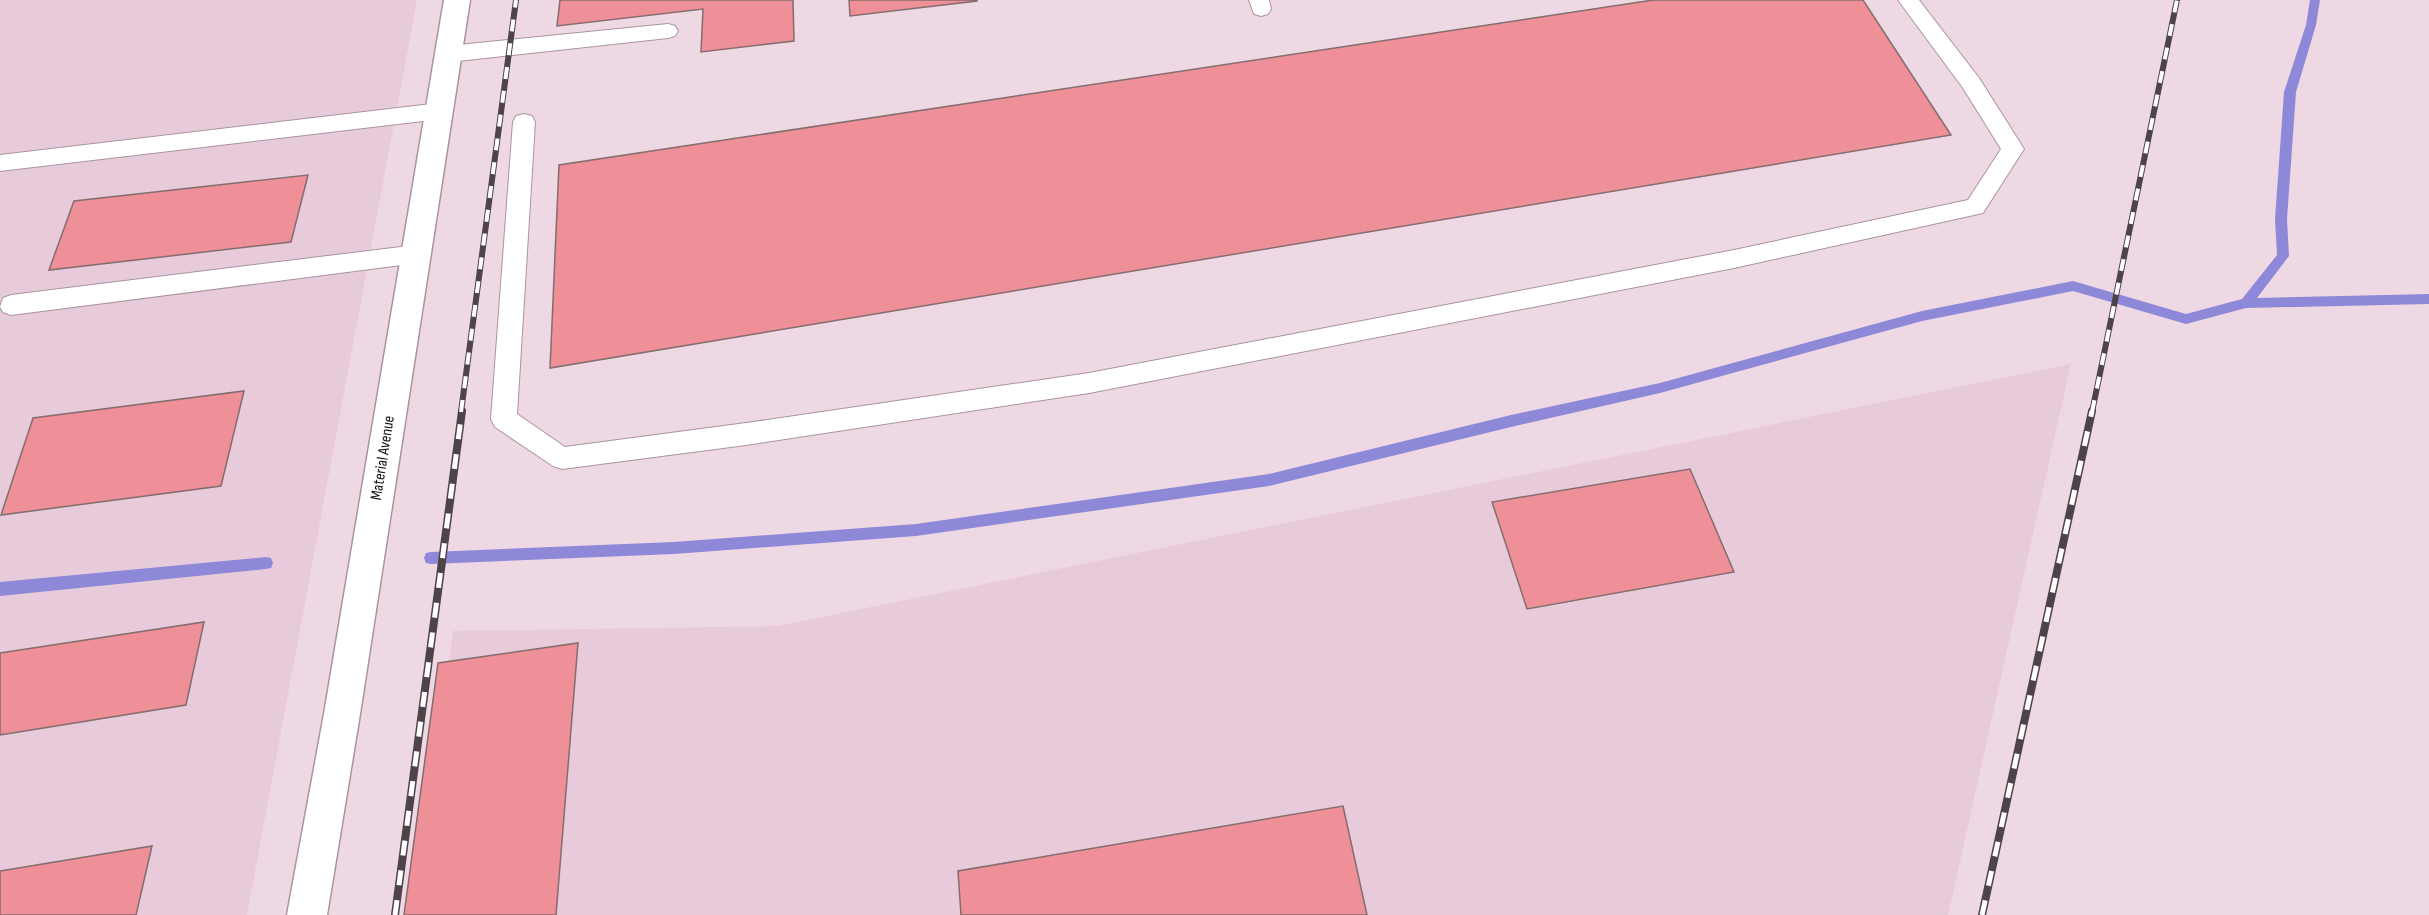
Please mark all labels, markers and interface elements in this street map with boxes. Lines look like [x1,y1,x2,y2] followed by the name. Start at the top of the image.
[367,414,399,502] street label: Material Avenue

